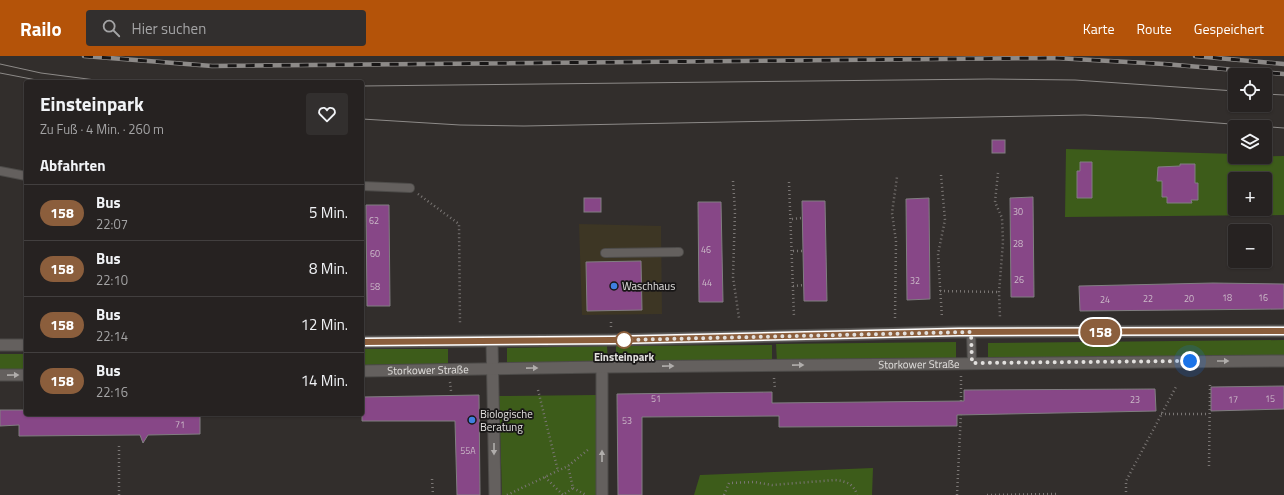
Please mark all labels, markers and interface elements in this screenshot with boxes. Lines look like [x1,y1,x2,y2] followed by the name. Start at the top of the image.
[86,10,366,46] search box
[20,14,62,43] text: Railo
[100,17,122,39] icon: search
[132,17,206,40] text: Hier suchen
[1083,18,1115,39] text: Karte
[1137,18,1172,39] text: Route
[1194,18,1264,39] text: Gespeichert
[1228,68,1272,268] map controls
[1228,68,1272,112] button: locate
[40,89,144,118] text: Einsteinpark
[306,93,348,135] button: heart
[40,119,164,139] text: Zu Fuß · 4 Min. · 260 m
[1228,120,1272,164] button: layers
[40,154,106,177] text: Abfahrten
[1228,172,1272,216] button: +
[96,191,121,214] text: Bus
[309,201,348,224] text: 5 Min.
[50,202,74,223] text: 158
[1013,205,1023,218] house number: 30
[96,214,128,234] text: 22:07
[369,214,379,227] house number: 62
[1228,224,1272,268] button: −
[1013,237,1023,250] house number: 28
[701,243,711,256] house number: 46
[96,247,121,270] text: Bus
[370,247,380,260] house number: 60
[309,257,348,280] text: 8 Min.
[50,258,74,279] text: 158
[96,270,128,290] text: 22:10
[1014,273,1024,286] house number: 26
[910,274,920,287] house number: 32
[702,276,712,289] house number: 44
[622,278,675,294] place label: Waschhaus
[370,280,380,293] house number: 58
[609,281,619,291] marker: Waschhaus
[1222,291,1232,304] house number: 18
[1258,291,1268,304] house number: 16
[1143,292,1153,305] house number: 22
[1184,292,1194,305] house number: 20
[1100,293,1110,306] house number: 24
[96,303,121,326] text: Bus
[301,313,348,336] text: 12 Min.
[50,314,74,335] text: 158
[1077,319,1123,345] line badge: 158
[1088,321,1112,342] text: 158
[96,326,128,346] text: 22:14
[615,331,633,349] marker: Einsteinpark
[594,349,654,365] place label: Einsteinpark
[1180,351,1200,371] your location
[878,356,960,373] street label: Storkower Straße
[1217,358,1230,364] one-way arrow
[96,359,121,382] text: Bus
[387,361,469,379] street label: Storkower Straße
[792,362,805,368] one-way arrow
[662,363,675,369] one-way arrow
[526,364,538,371] one-way arrow
[301,369,348,392] text: 14 Min.
[50,370,74,391] text: 158
[7,372,20,378] one-way arrow
[96,382,128,402] text: 22:16
[651,392,661,405] house number: 51
[1265,392,1275,405] house number: 15
[1130,393,1140,406] house number: 23
[1228,393,1238,406] house number: 17
[480,406,533,435] place label: Biologische Beratung
[622,414,632,427] house number: 53
[467,415,477,425] marker: Biologische Beratung
[175,418,185,431] house number: 71
[491,443,497,456] one-way arrow
[460,444,476,457] house number: 55A
[599,449,605,462] one-way arrow

